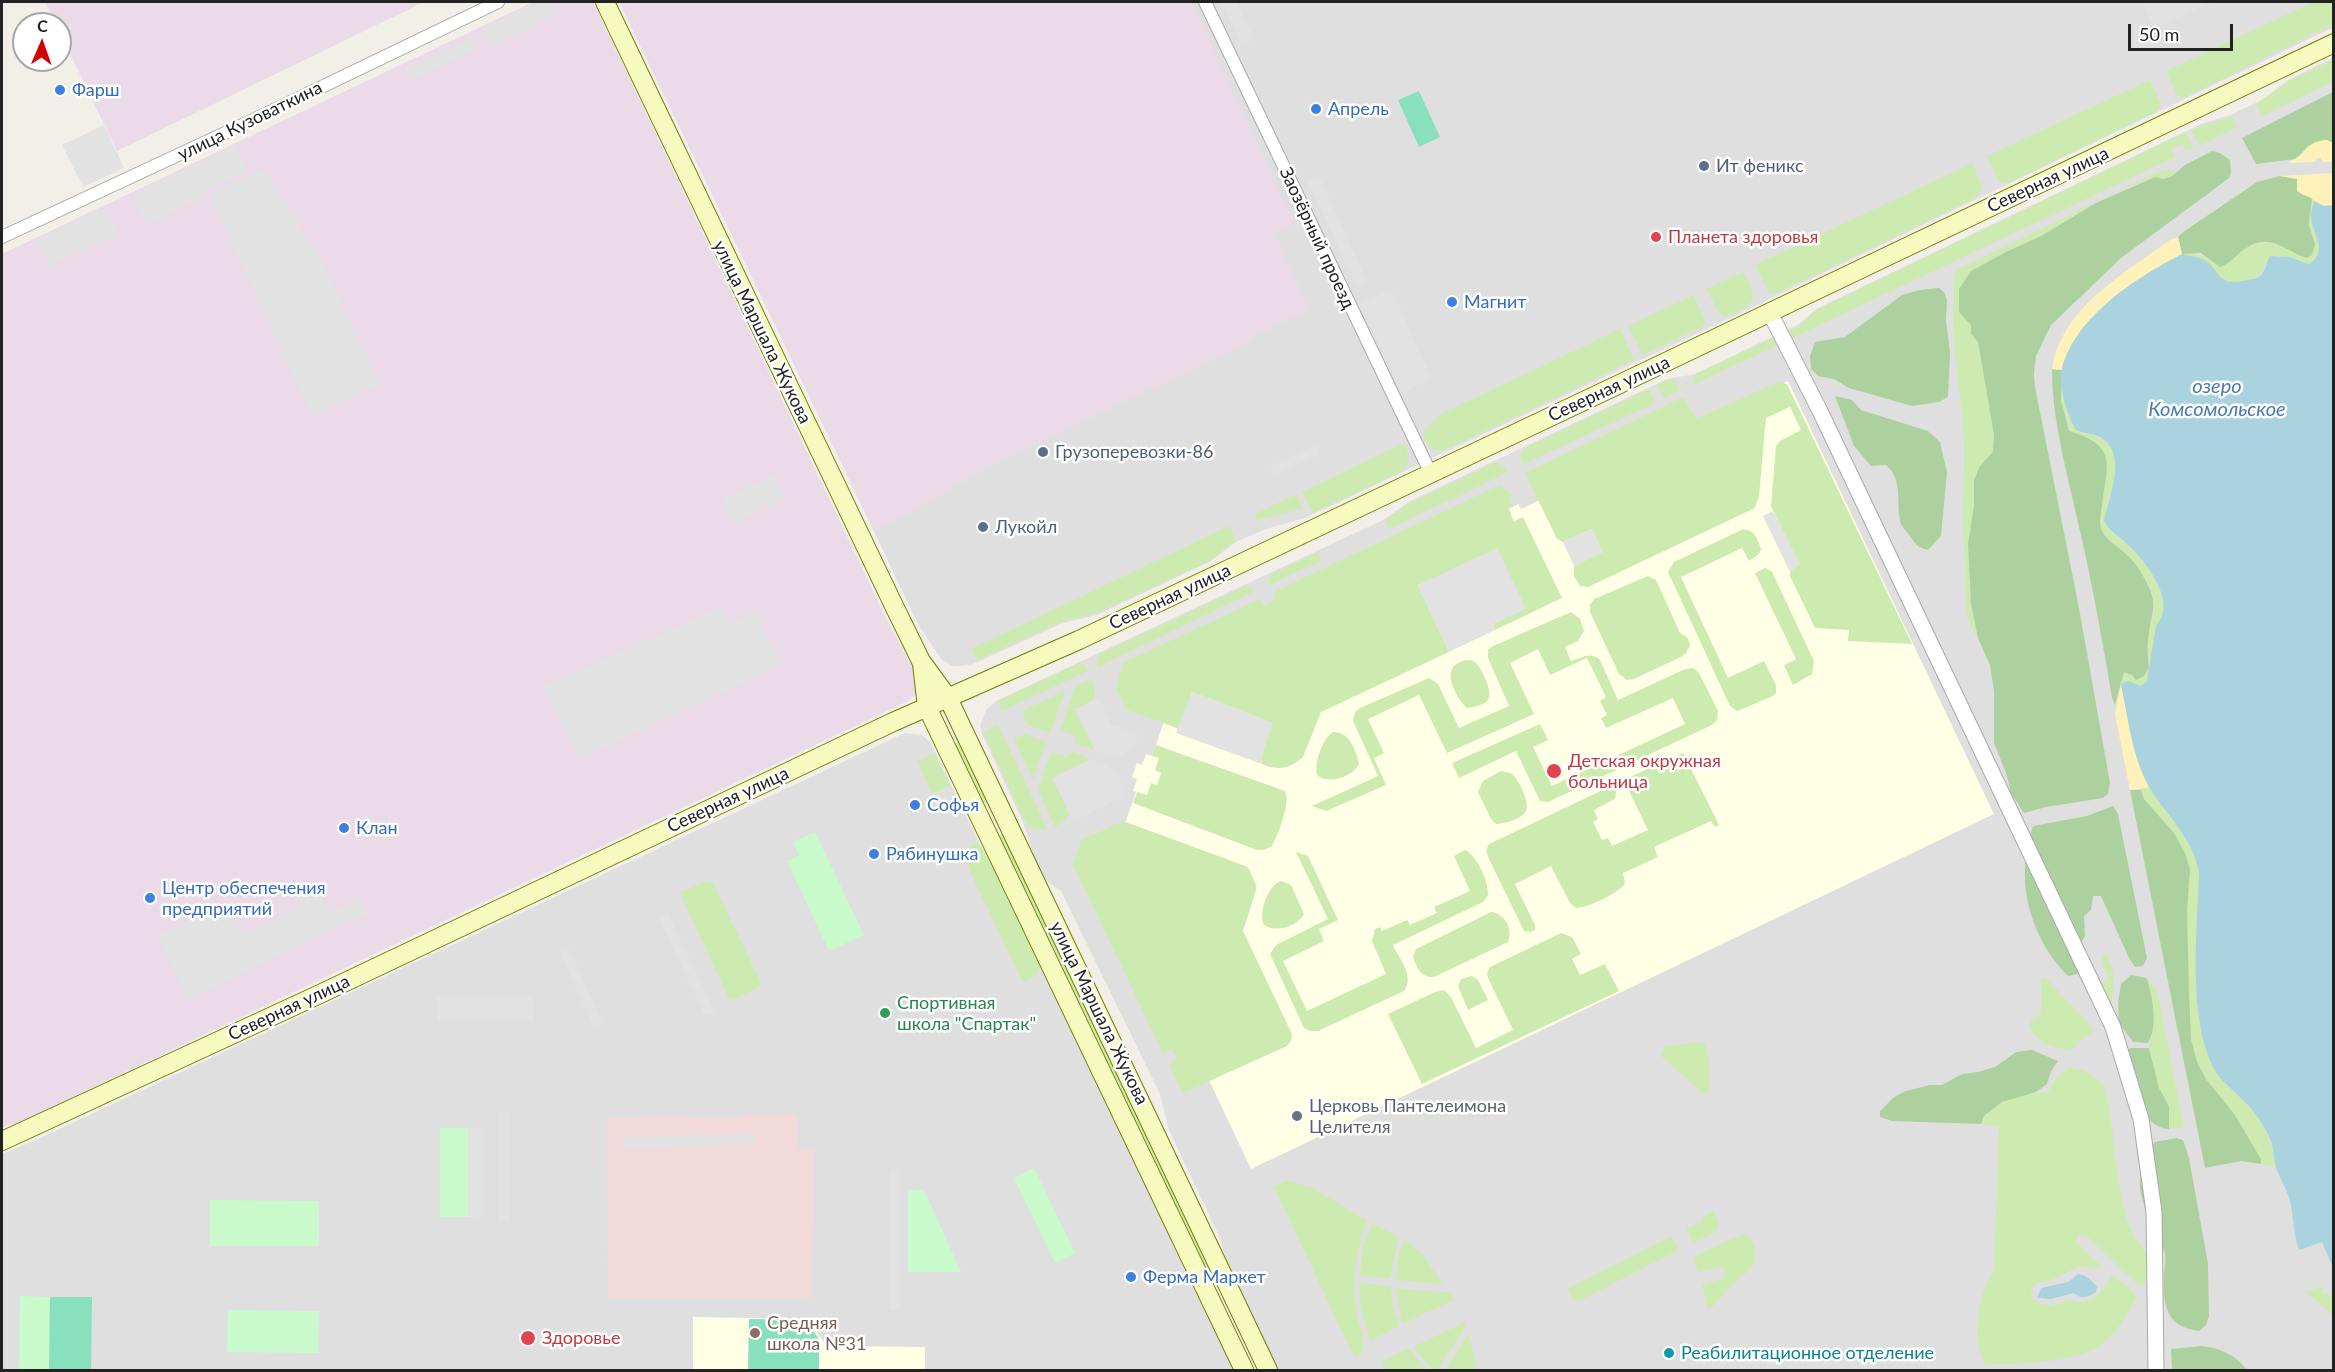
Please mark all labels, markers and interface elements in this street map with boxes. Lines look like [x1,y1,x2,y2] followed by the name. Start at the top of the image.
[12,12,72,72] north arrow
[2131,12,2236,50] scale bar
[37,16,48,35] text: С
[2139,23,2179,45] text: 50 m
[174,77,326,165] street label: улица Кузоваткина
[72,79,120,101] place label: Фарш
[53,83,67,97] marker: Фарш
[1328,98,1389,120] place label: Апрель
[1309,102,1323,116] marker: Апрель
[1984,142,2112,218] street label: Северная улица
[1716,155,1804,177] place label: Ит феникс
[1697,159,1711,173] marker: Ит феникс
[1275,164,1359,312] street label: Заозёрный проезд
[1668,226,1818,248] place label: Планета здоровья
[1649,230,1663,244] marker: Планета здоровья
[708,237,816,427] street label: улица Маршала Жукова
[1464,291,1526,313] place label: Магнит
[1445,295,1459,309] marker: Магнит
[1545,351,1673,427] street label: Северная улица
[2148,375,2286,422] water label: озеро Комсомольское
[1055,441,1213,463] place label: Грузоперевозки-86
[1036,445,1050,459] marker: Грузоперевозки-86
[995,516,1057,538] place label: Лукойл
[976,520,990,534] marker: Лукойл
[1106,559,1234,635] street label: Северная улица
[1568,750,1721,792] place label: Детская окружная больница
[664,762,792,838] street label: Северная улица
[1545,762,1563,780] marker: Детская окружная больница
[927,794,979,816] place label: Софья
[908,798,922,812] marker: Софья
[356,817,398,839] place label: Клан
[337,821,351,835] marker: Клан
[886,843,979,865] place label: Рябинушка
[867,847,881,861] marker: Рябинушка
[162,877,326,920] place label: Центр обеспечения предприятий
[143,891,157,905] marker: Центр обеспечения предприятий
[1045,918,1153,1108] street label: улица Маршала Жукова
[225,970,353,1046] street label: Северная улица
[897,992,1036,1034] place label: Спортивная школа "Спартак"
[878,1006,892,1020] marker: Спортивная школа "Спартак"
[1309,1095,1506,1138] place label: Церковь Пантелеимона Целителя
[1290,1109,1304,1123] marker: Церковь Пантелеимона Целителя
[1143,1266,1266,1288] place label: Ферма Маркет
[1124,1270,1138,1284] marker: Ферма Маркет
[767,1312,866,1354] place label: Средняя школа №31
[748,1326,762,1340] marker: Средняя школа №31
[542,1327,620,1349] place label: Здоровье
[519,1329,537,1347] marker: Здоровье
[1681,1342,1934,1364] place label: Реабилитационное отделение
[1662,1346,1676,1360] marker: Реабилитационное отделение

